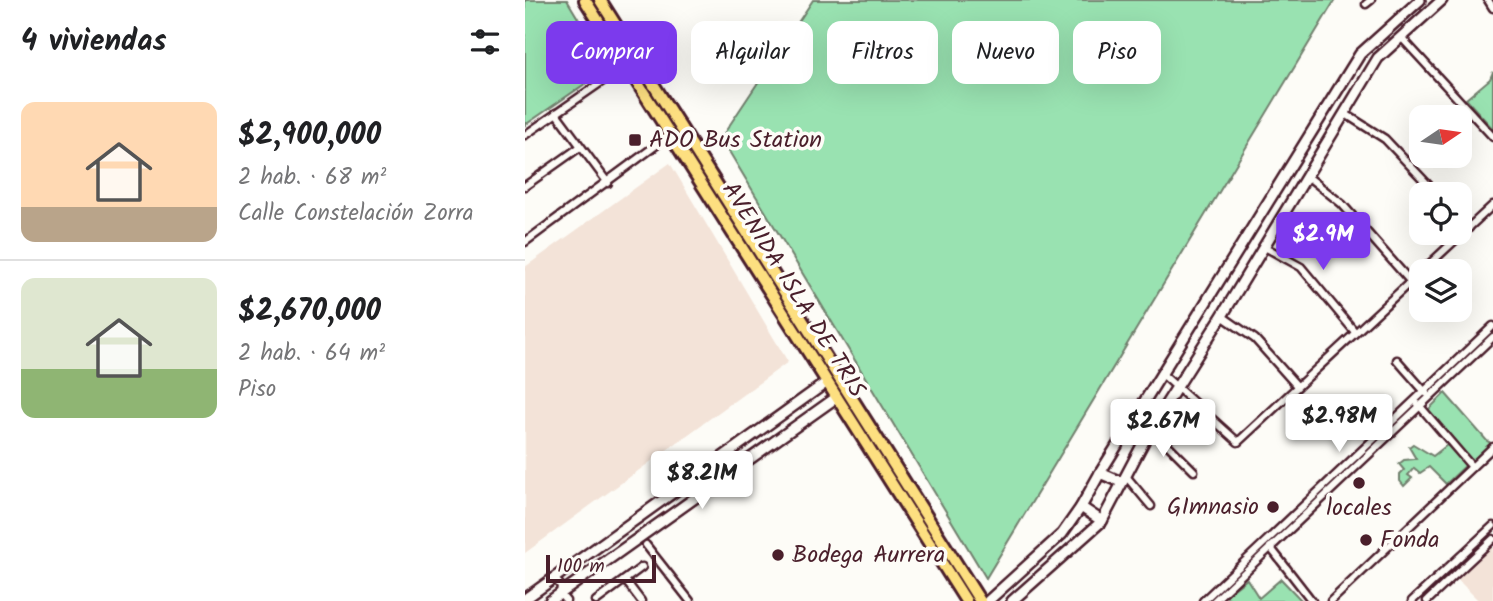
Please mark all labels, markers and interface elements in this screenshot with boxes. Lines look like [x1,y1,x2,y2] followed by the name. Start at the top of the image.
[21,18,167,66] text: 4 viviendas
[546,21,677,84] chip: Comprar
[691,21,813,84] chip: Alquilar
[827,21,938,84] chip: Filtros
[952,21,1059,84] chip: Nuevo
[1073,21,1161,84] chip: Piso
[466,23,504,61] icon: filters
[1409,105,1472,168] north arrow
[1409,105,1472,322] map controls
[238,112,381,160] text: $2,900,000
[649,121,822,160] place label: ADO Bus Station
[77,130,161,214] icon: home
[627,132,643,148] marker: ADO Bus Station
[238,160,386,196] text: 2 hab. · 68 m²
[711,174,876,406] street label: AVENIDA ISLA DE TRIS
[1409,182,1472,245] button: locate
[238,196,474,232] text: Calle Constelación Zorra
[1274,212,1372,272] pin: $2.9M
[1292,217,1354,253] text: $2.9M
[1409,259,1472,322] button: layers
[238,288,381,336] text: $2,670,000
[77,306,161,390] icon: home
[238,336,385,372] text: 2 hab. · 64 m²
[238,372,276,408] text: Piso
[1282,394,1396,454] pin: $2.98M
[1301,399,1377,435] text: $2.98M
[1106,400,1220,459] pin: $2.67M
[1126,404,1200,440] text: $2.67M
[645,452,759,511] pin: $8.21M
[667,456,737,492] text: $8.21M
[1351,475,1367,491] marker: locales
[1167,488,1259,527] place label: GImnasio
[1326,489,1392,528] place label: locales
[1265,499,1281,515] marker: GImnasio
[1380,521,1439,560] place label: Fonda
[1358,532,1374,548] marker: Fonda
[792,536,945,575] place label: Bodega Aurrera
[770,547,786,563] marker: Bodega Aurrera
[546,552,656,584] scale bar
[557,552,605,582] text: 100 m

